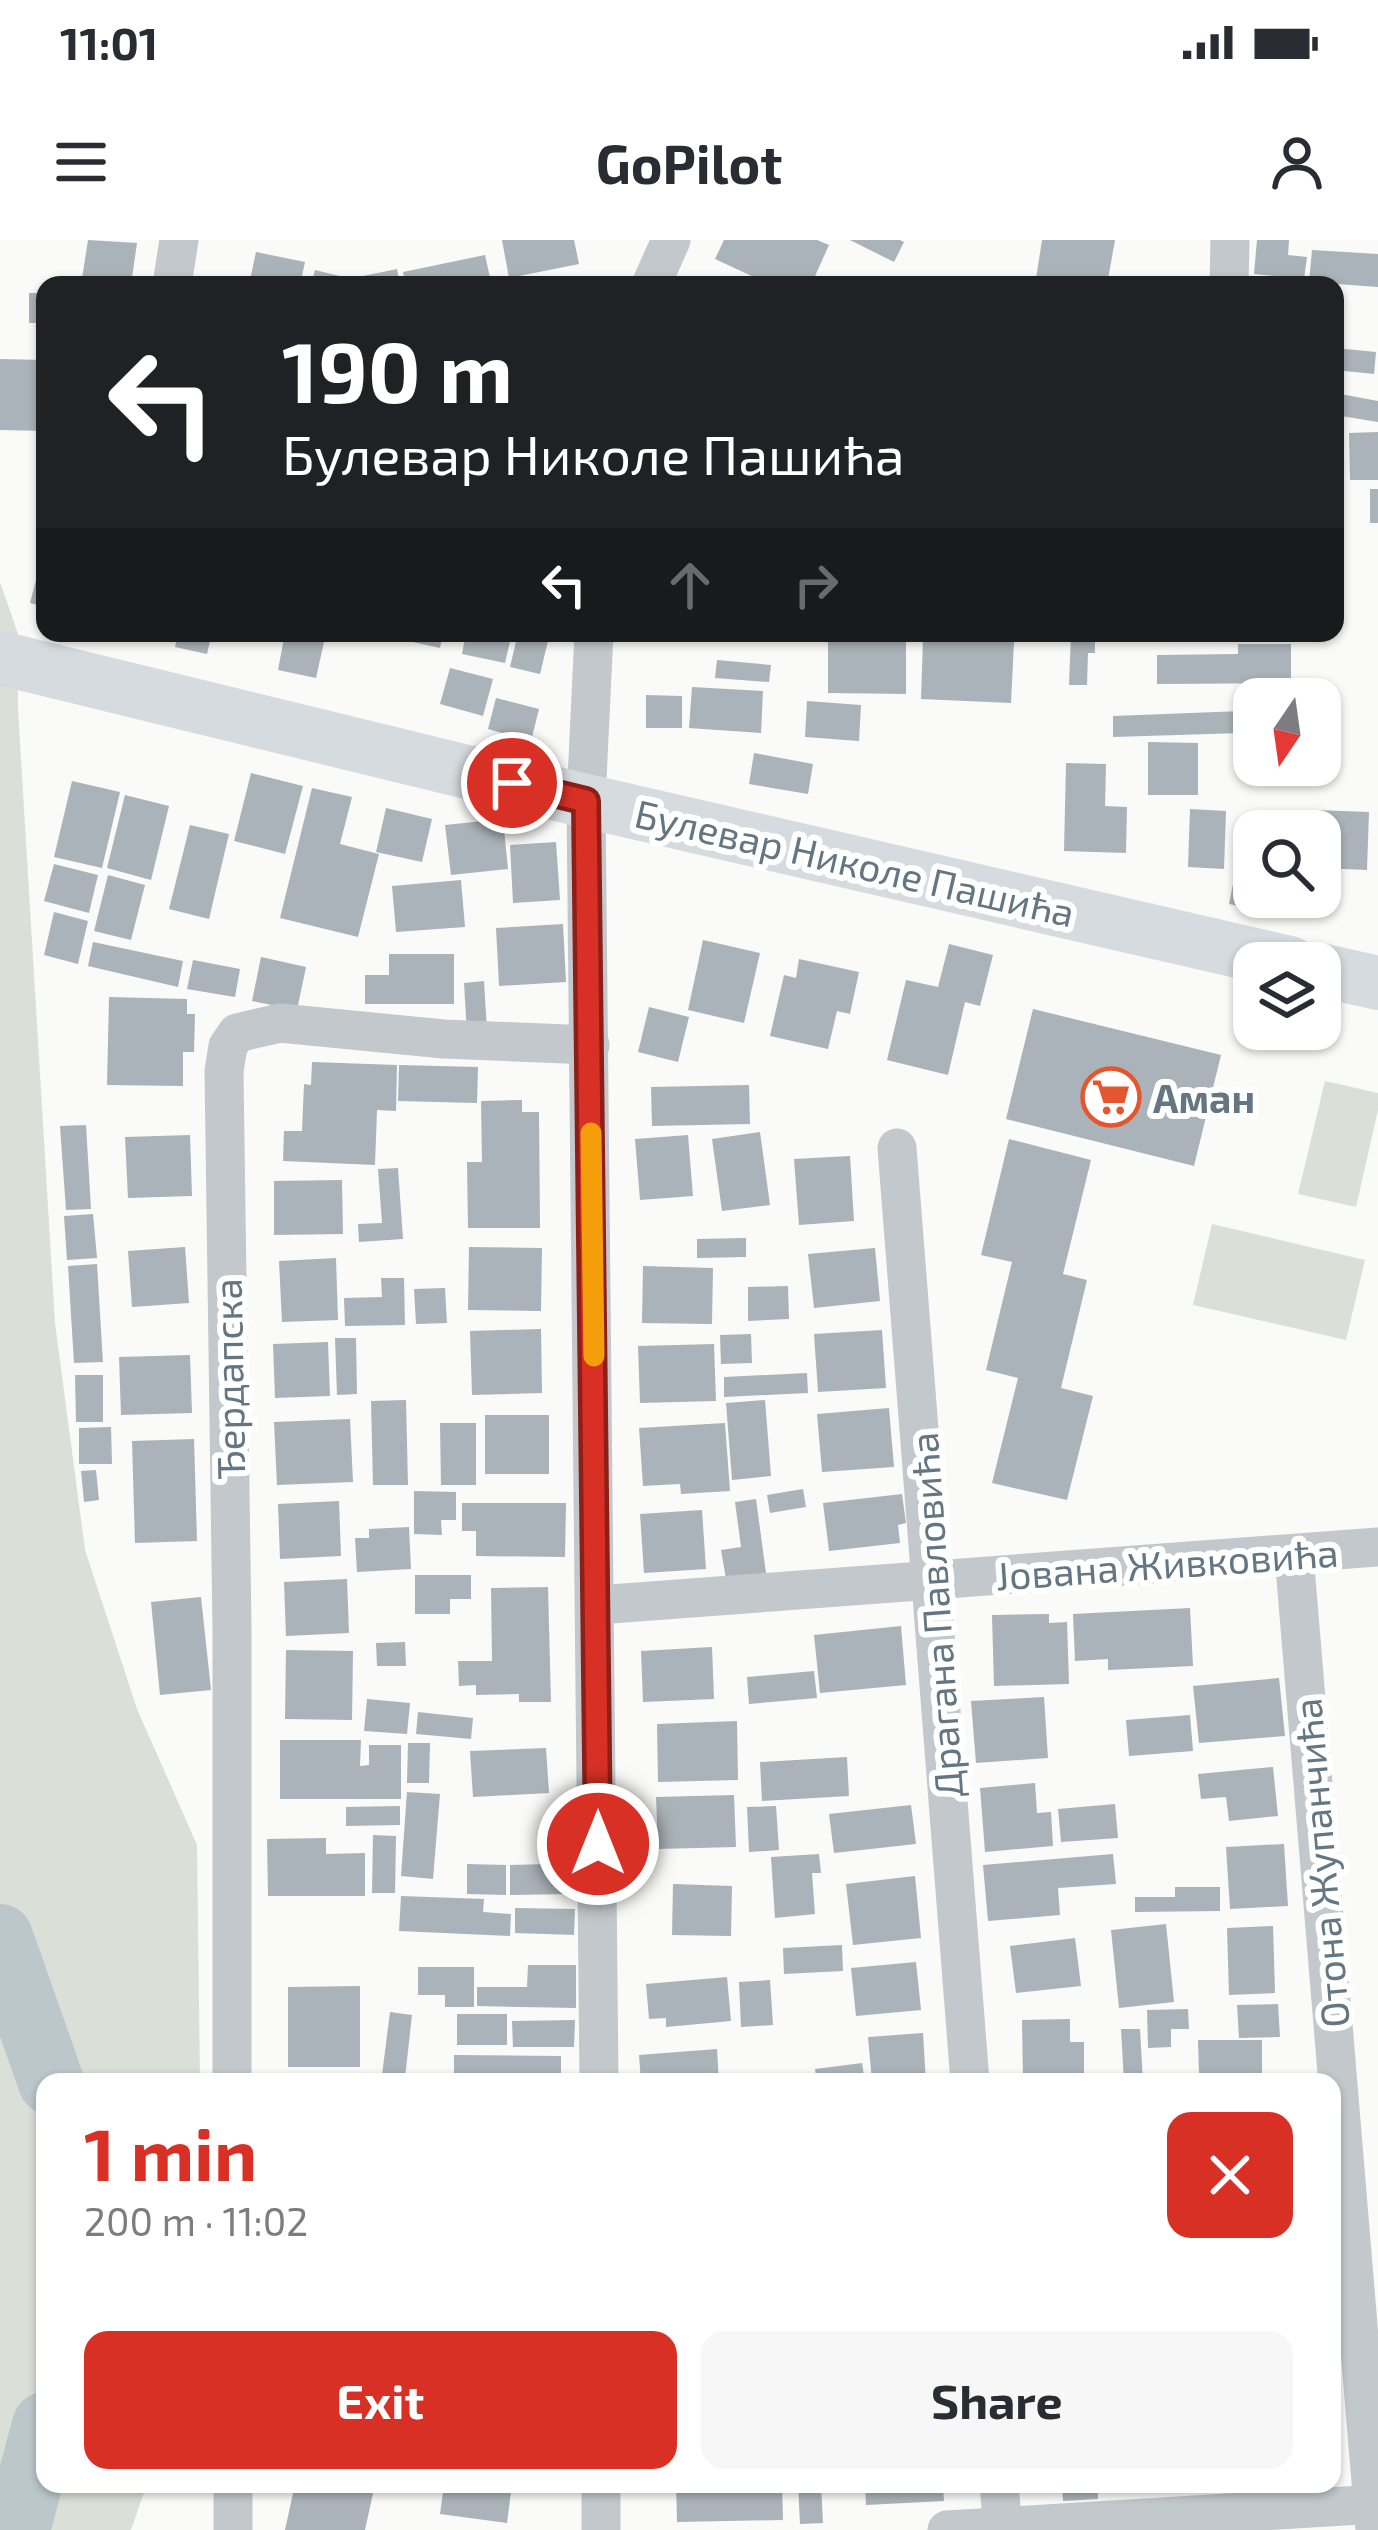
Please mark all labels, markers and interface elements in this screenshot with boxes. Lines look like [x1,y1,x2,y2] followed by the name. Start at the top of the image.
[60,15,158,69] text: 11:01
[48,129,114,195] icon: menu
[1264,129,1330,195] icon: person
[596,130,782,195] text: GoPilot
[282,319,513,420] text: 190 m
[84,324,240,480] icon: left
[282,421,905,486] text: Булевар Николе Пашића
[531,552,597,618] icon: left
[657,552,723,618] icon: ahead
[783,552,849,618] icon: right
[1233,678,1341,786] north arrow
[1233,678,1341,1050] map controls
[461,732,563,834] pin
[479,750,545,816] icon: arrive
[630,789,1079,936] street label: Булевар Николе Пашића
[1233,810,1341,918] button: search
[1233,942,1341,1050] button: layers
[1080,1066,1142,1128] supermarket icon: Аман
[1153,1074,1255,1121] place label: Аман
[203,1278,253,1480] street label: Ђердапска
[899,1431,971,1799] street label: Драгана Павловића
[994,1528,1340,1598] street label: Јована Живковића
[1282,1696,1359,2030] street label: Отона Жупанчића
[535,1781,661,1907] position arrow
[84,2109,257,2195] text: 1 min
[1167,2112,1293,2238] button: close
[84,2197,308,2244] text: 200 m · 11:02
[84,2331,677,2469] button: Exit
[701,2331,1293,2469] button: Share

